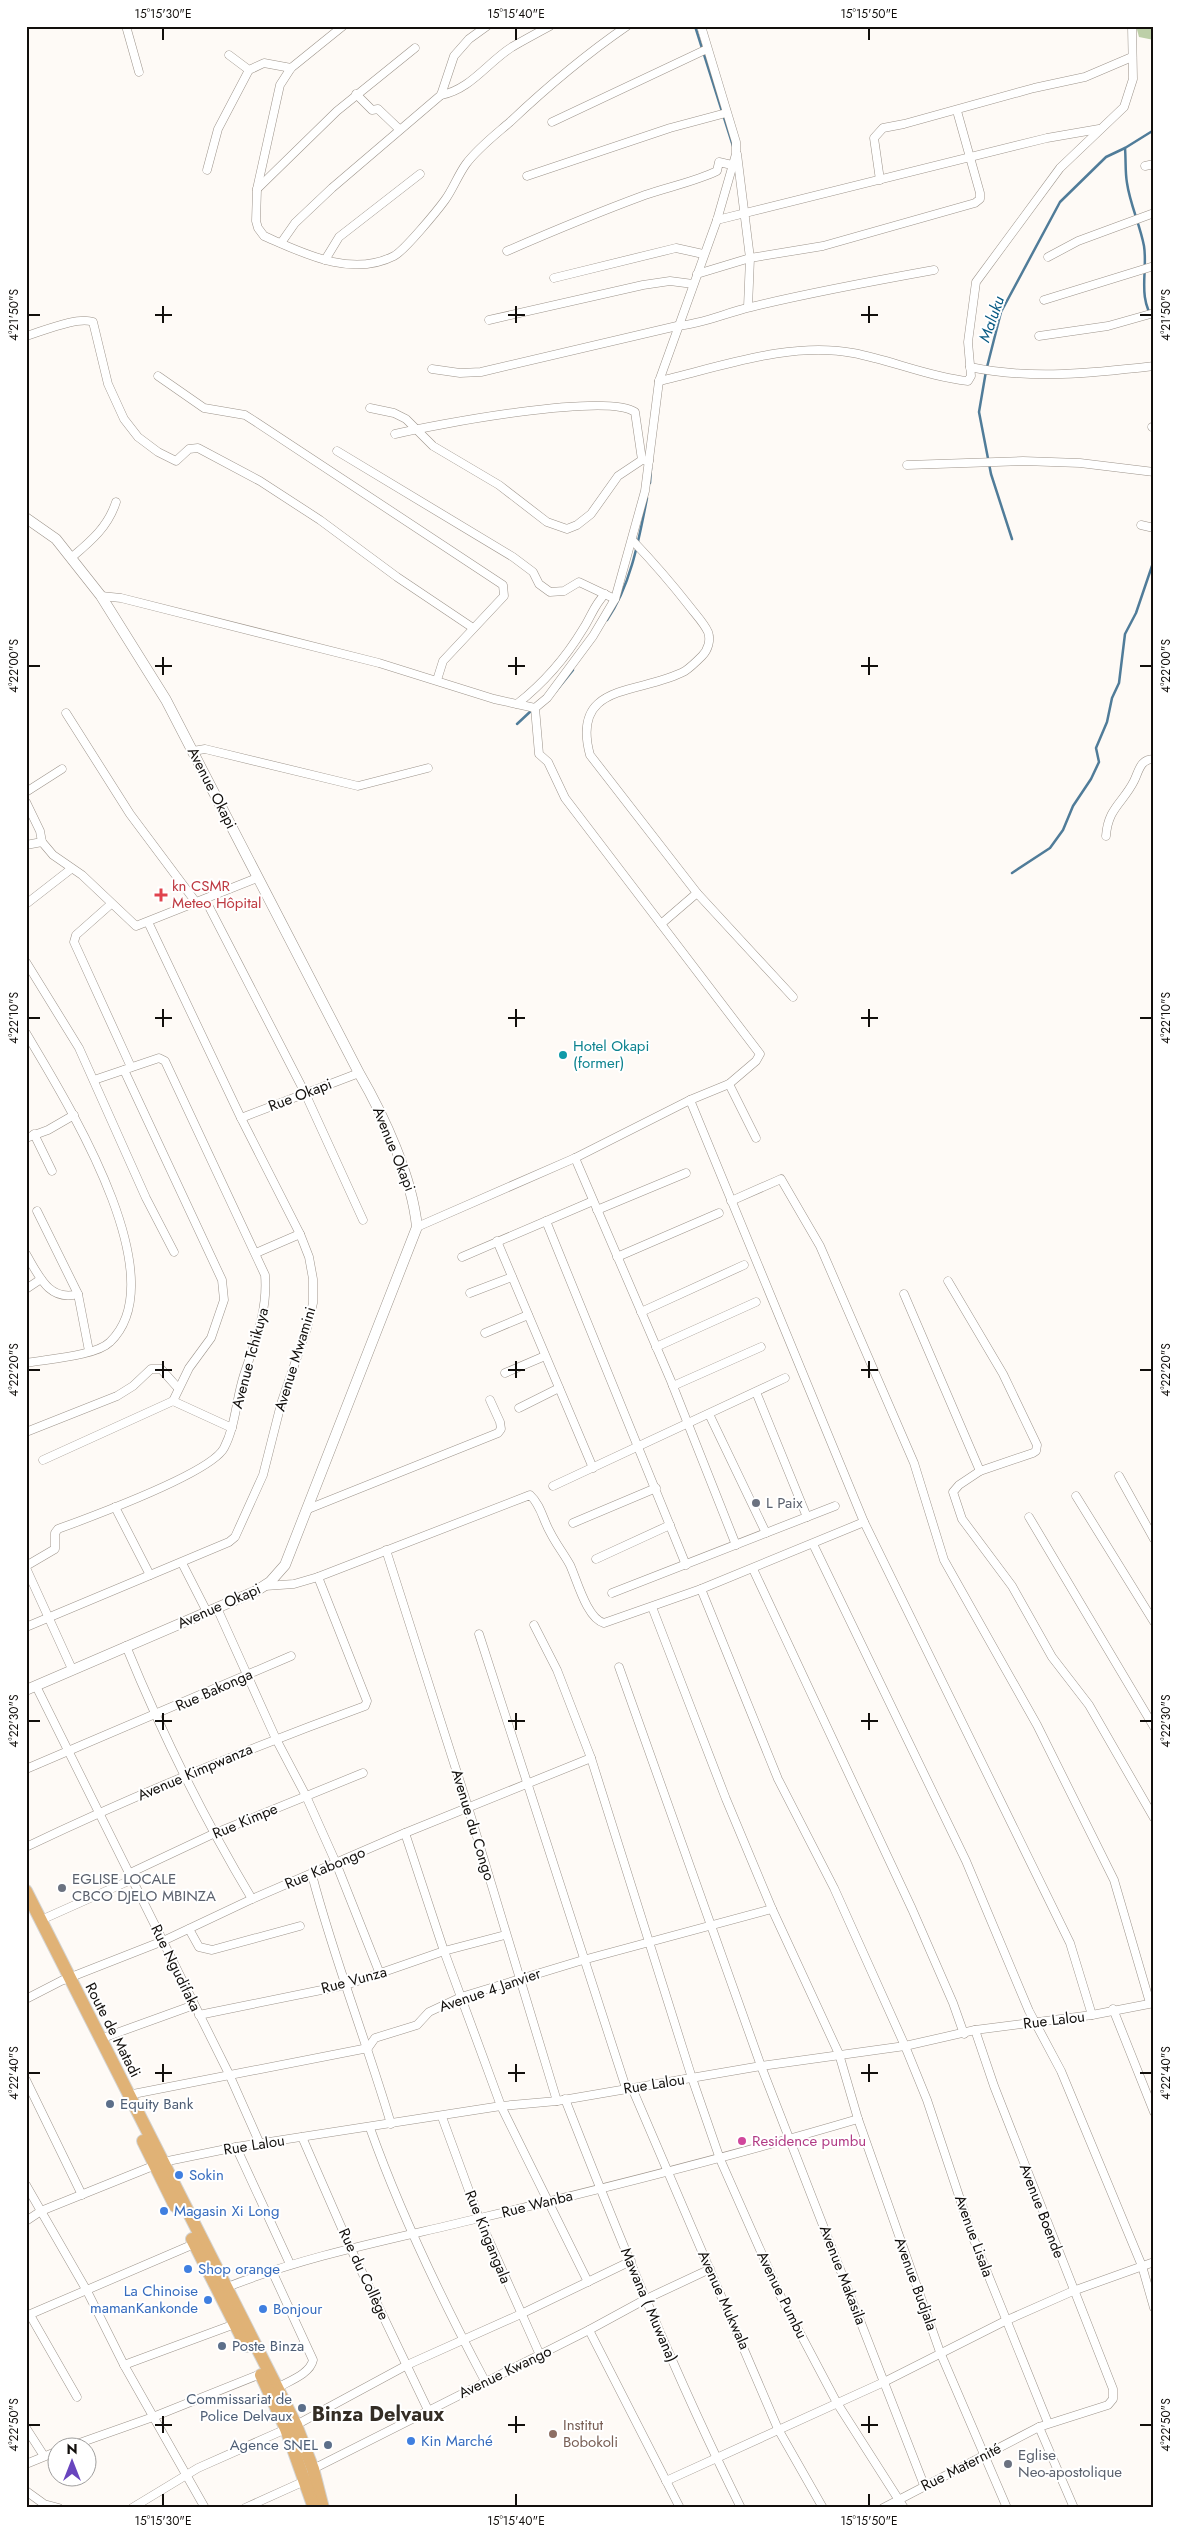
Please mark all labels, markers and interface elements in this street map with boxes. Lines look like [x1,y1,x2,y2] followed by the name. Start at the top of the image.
[134,5,192,23] text: 15°15'30"E
[487,5,545,23] text: 15°15'40"E
[840,5,898,23] text: 15°15'50"E
[5,289,23,341] text: 4°21'50"S
[1157,289,1175,341] text: 4°21'50"S
[973,293,1010,346] water label: Maluku
[5,639,23,693] text: 4°22'00"S
[1157,639,1175,693] text: 4°22'00"S
[182,743,242,833] street label: Avenue Okapi
[172,875,262,914] place label: kn CSMR Meteo Hôpital
[154,888,168,902] marker: kn CSMR Meteo Hôpital
[5,991,23,1044] text: 4°22'10"S
[1157,991,1175,1044] text: 4°22'10"S
[573,1035,649,1074] place label: Hotel Okapi (former)
[557,1049,569,1061] marker: Hotel Okapi (former)
[265,1073,335,1117] street label: Rue Okapi
[367,1103,421,1195] street label: Avenue Okapi
[269,1304,321,1414] street label: Avenue Mwamini
[226,1305,274,1411] street label: Avenue Tchikuya
[5,1343,23,1397] text: 4°22'20"S
[1157,1343,1175,1397] text: 4°22'20"S
[766,1492,803,1514] place label: L Paix
[750,1497,762,1509] marker: L Paix
[174,1578,264,1634] street label: Avenue Okapi
[172,1663,256,1717] street label: Rue Bakonga
[5,1694,23,1748] text: 4°22'30"S
[1157,1694,1175,1748] text: 4°22'30"S
[134,1738,256,1806] street label: Avenue Kimpwanza
[446,1767,500,1883] street label: Avenue du Congo
[209,1797,281,1845] street label: Rue Kimpe
[281,1841,369,1895] street label: Rue Kabongo
[72,1868,216,1907] place label: EGLISE LOCALE CBCO DJELO MBINZA
[56,1882,68,1894] marker: EGLISE LOCALE CBCO DJELO MBINZA
[145,1921,207,2015] street label: Rue Ngudifaka
[319,1961,389,1999] street label: Rue Vunza
[436,1962,545,2018] street label: Avenue 4 Janvier
[80,1979,146,2081] street label: Route de Matadi
[1022,2005,1086,2035] street label: Rue Lalou
[5,2046,23,2100] text: 4°22'40"S
[1157,2046,1175,2100] text: 4°22'40"S
[622,2068,686,2100] street label: Rue Lalou
[120,2093,194,2115] place label: Equity Bank
[104,2098,116,2110] marker: Equity Bank
[222,2129,286,2161] street label: Rue Lalou
[752,2130,866,2152] place label: Residence pumbu
[736,2135,748,2147] marker: Residence pumbu
[1014,2161,1070,2262] street label: Avenue Boende
[189,2164,224,2186] place label: Sokin
[173,2169,185,2181] marker: Sokin
[499,2185,575,2223] street label: Rue Wanba
[459,2187,517,2287] street label: Rue Kingangala
[949,2192,999,2280] street label: Avenue Lisala
[174,2200,280,2222] place label: Magasin Xi Long
[158,2205,170,2217] marker: Magasin Xi Long
[814,2222,872,2328] street label: Avenue Makasila
[333,2225,395,2324] street label: Rue du Collège
[889,2234,943,2334] street label: Avenue Budjala
[615,2244,683,2366] street label: Mawana ( Muwana)
[692,2247,756,2353] street label: Avenue Mukwala
[751,2247,813,2343] street label: Avenue Pumbu
[198,2258,280,2280] place label: Shop orange
[182,2263,194,2275] marker: Shop orange
[90,2280,198,2319] place label: La Chinoise mamanKankonde
[202,2294,214,2306] marker: La Chinoise mamanKankonde
[273,2298,323,2320] place label: Bonjour
[257,2303,269,2315] marker: Bonjour
[232,2335,304,2357] place label: Poste Binza
[216,2340,228,2352] marker: Poste Binza
[455,2340,555,2404] street label: Avenue Kwango
[186,2388,293,2427] place label: Commissariat de Police Delvaux
[5,2398,23,2452] text: 4°22'50"S
[1157,2398,1175,2452] text: 4°22'50"S
[312,2400,445,2429] district label: Binza Delvaux
[296,2402,308,2414] marker: Commissariat de Police Delvaux
[563,2414,618,2453] place label: Institut Bobokoli
[547,2428,559,2440] marker: Institut Bobokoli
[421,2430,493,2452] place label: Kin Marché
[230,2434,318,2456] place label: Agence SNEL
[405,2435,417,2447] marker: Kin Marché
[48,2436,98,2486] north arrow
[917,2437,1005,2497] street label: Rue Maternité
[66,2439,78,2459] text: N
[322,2439,334,2451] marker: Agence SNEL
[1018,2444,1122,2483] place label: Eglise Neo-apostolique
[1002,2458,1014,2470] marker: Eglise Neo-apostolique
[134,2512,192,2530] text: 15°15'30"E
[487,2512,545,2530] text: 15°15'40"E
[840,2512,898,2530] text: 15°15'50"E

